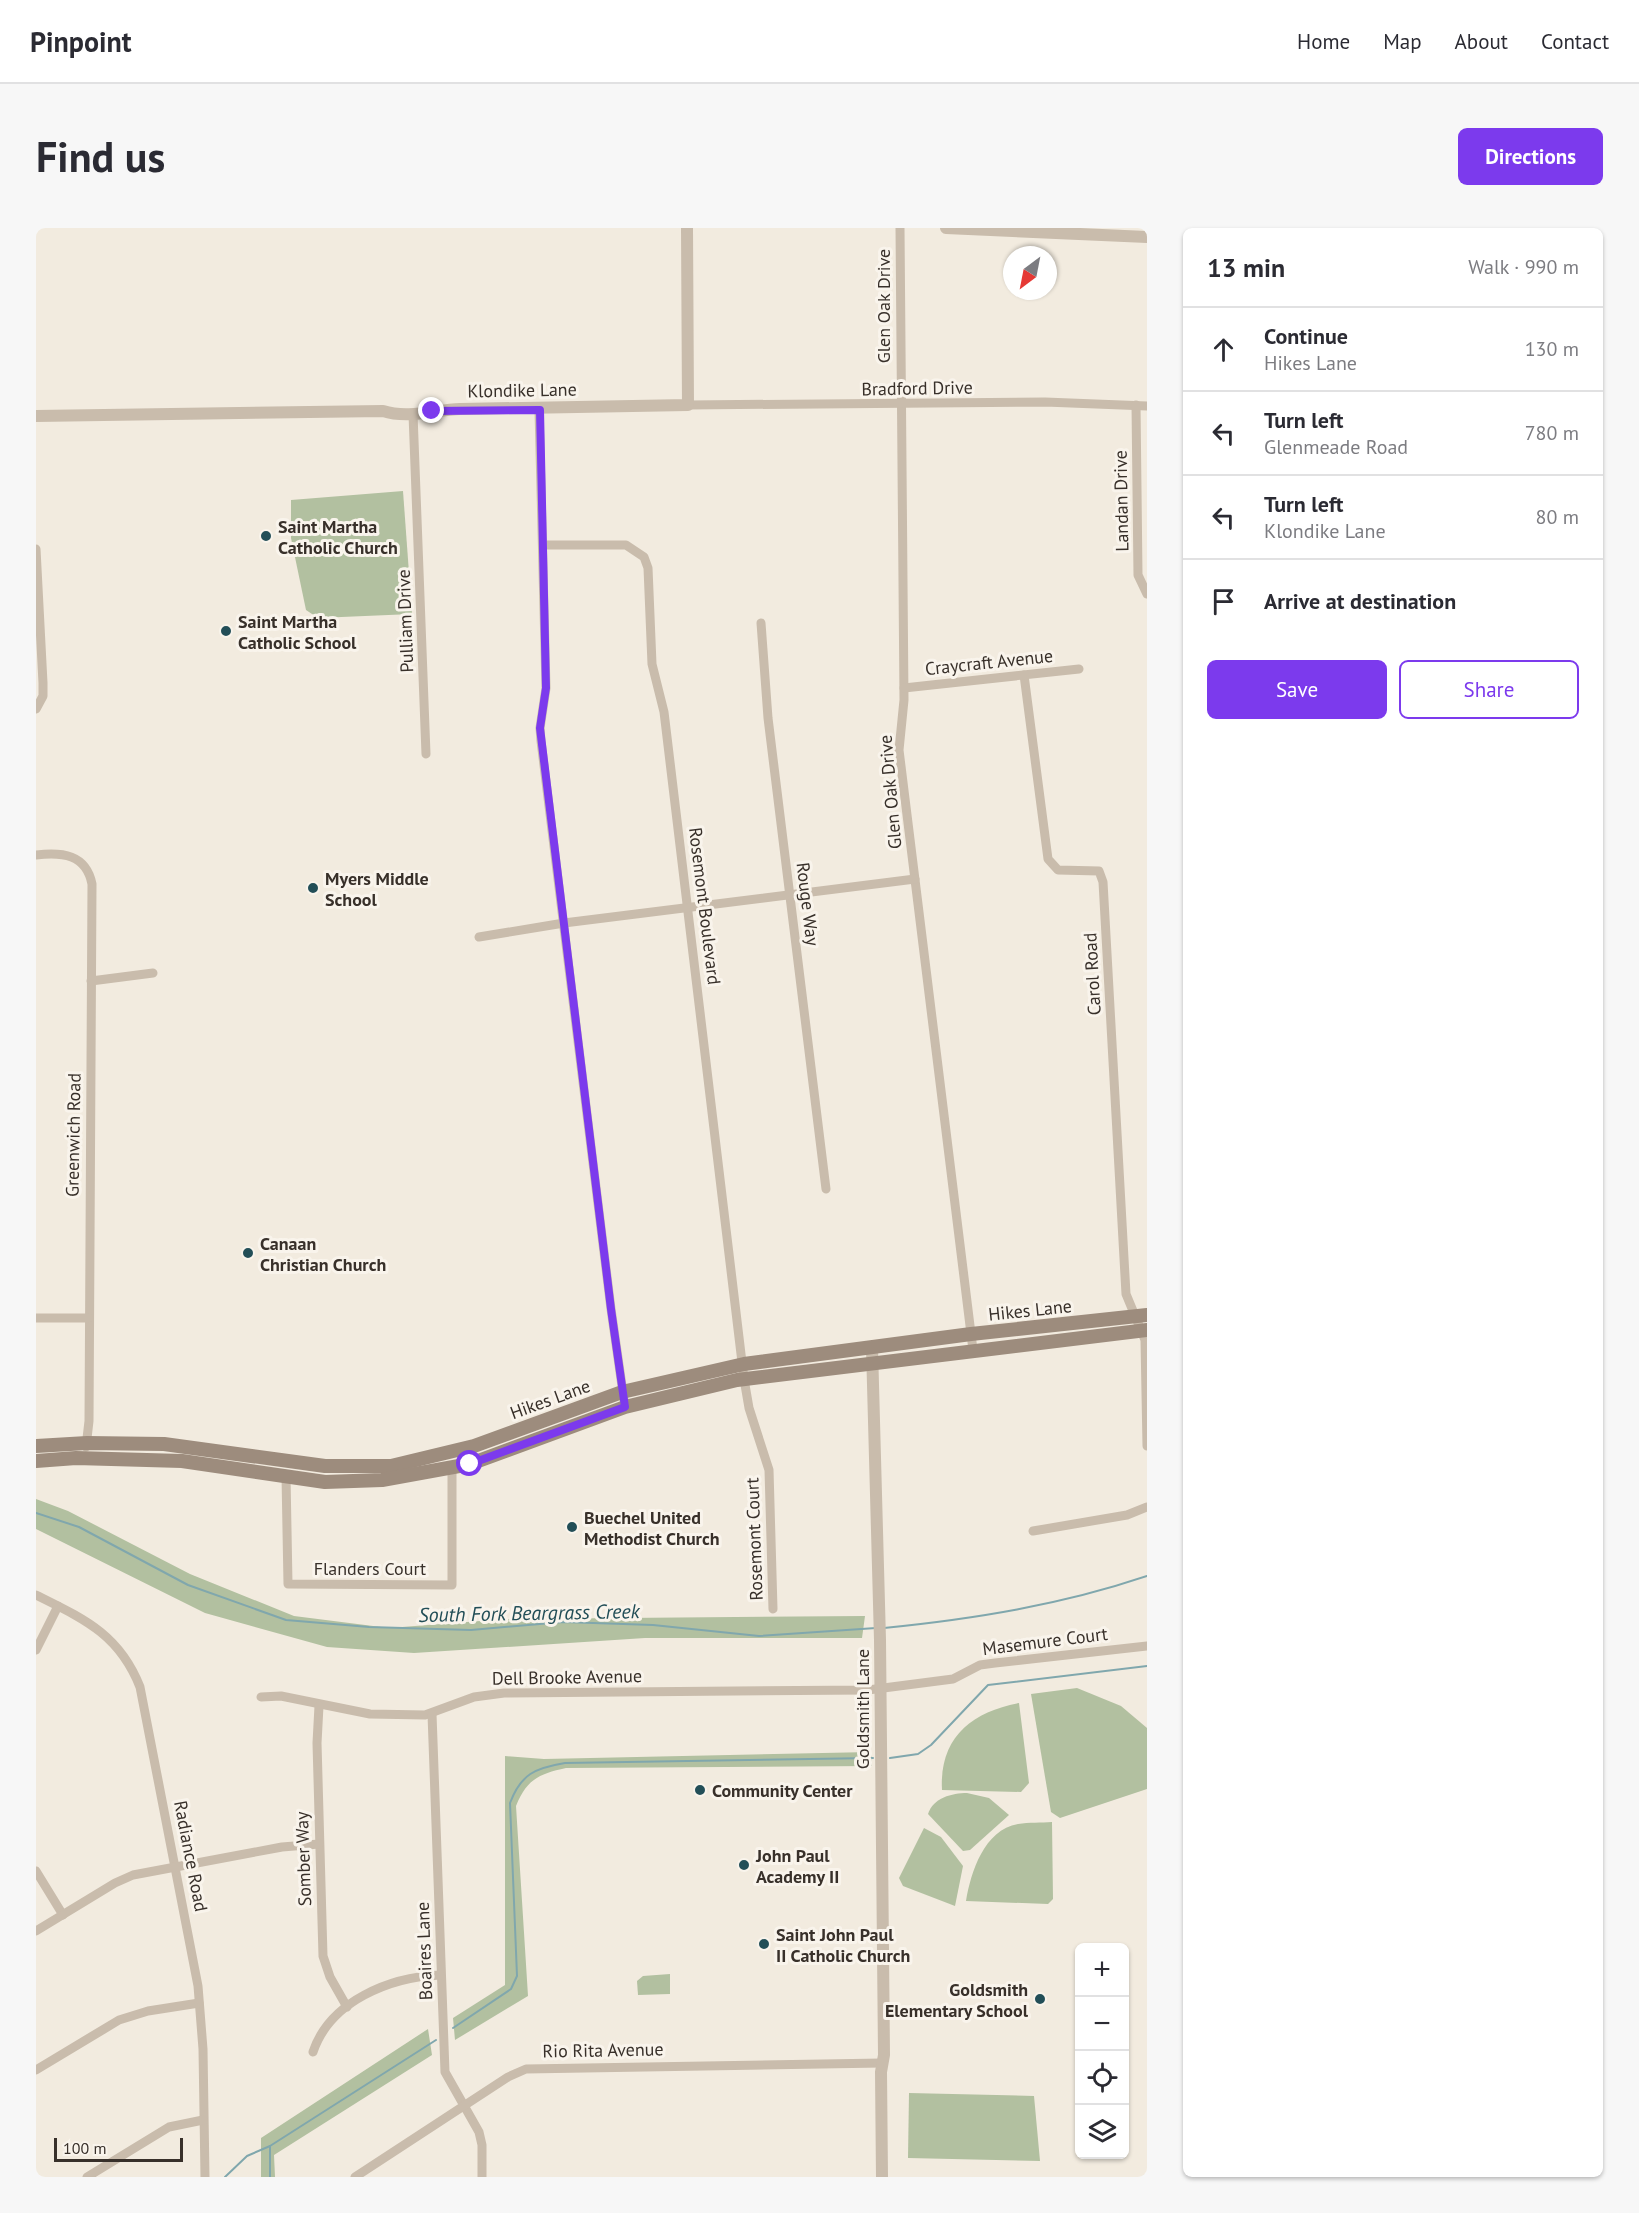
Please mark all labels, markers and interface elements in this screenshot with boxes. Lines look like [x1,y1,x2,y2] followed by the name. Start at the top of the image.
[30,23,132,60] text: Pinpoint
[1297,28,1350,55] text: Home
[1383,28,1422,55] text: Map
[1455,28,1508,55] text: About
[1541,28,1609,55] text: Contact
[1458,128,1603,185] button: Directions
[36,129,165,184] text: Find us
[1003,246,1057,300] north arrow
[872,249,895,363] street label: Glen Oak Drive
[1207,251,1285,284] text: 13 min
[1468,254,1579,280] text: Walk · 990 m
[1264,322,1348,350] text: Continue
[1207,333,1240,366] icon: ahead
[1525,336,1579,362] text: 130 m
[1264,350,1357,376] text: Hikes Lane
[861,376,973,400] street label: Bradford Drive
[467,378,577,402] street label: Klondike Lane
[418,397,444,423] route end
[1264,406,1344,434] text: Turn left
[1207,417,1240,450] icon: left
[1525,420,1579,446] text: 780 m
[1264,434,1408,460] text: Glenmeade Road
[1109,450,1133,552] street label: Landan Drive
[1264,490,1344,518] text: Turn left
[1207,501,1240,534] icon: left
[1536,504,1579,530] text: 80 m
[278,515,398,559] place label: Saint Martha Catholic Church
[1264,518,1386,544] text: Klondike Lane
[259,529,273,543] marker: Saint Martha Catholic Church
[392,569,418,673] street label: Pulliam Drive
[1207,585,1240,618] icon: arrive
[1264,587,1456,615] text: Arrive at destination
[238,610,357,654] place label: Saint Martha Catholic School
[219,624,233,638] marker: Saint Martha Catholic School
[924,644,1054,680] street label: Craycraft Avenue
[1207,660,1387,719] button: Save
[1399,660,1579,719] button: Share
[874,734,906,850] street label: Glen Oak Drive
[684,826,726,986] street label: Rosemont Boulevard
[791,861,825,948] street label: Rouge Way
[325,867,429,911] place label: Myers Middle School
[306,881,320,895] marker: Myers Middle School
[1078,932,1106,1016] street label: Carol Road
[60,1073,86,1197] street label: Greenwich Road
[260,1232,386,1276] place label: Canaan Christian Church
[241,1246,255,1260] marker: Canaan Christian Church
[987,1294,1073,1326] street label: Hikes Lane
[507,1374,593,1424] street label: Hikes Lane
[456,1450,482,1476] route start
[740,1477,768,1601] street label: Rosemont Court
[584,1506,720,1550] place label: Buechel United Methodist Church
[565,1520,579,1534] marker: Buechel United Methodist Church
[314,1557,426,1580] street label: Flanders Court
[418,1598,641,1628] water label: South Fork Beargrass Creek
[981,1622,1109,1660] street label: Masemure Court
[851,1649,874,1769] street label: Goldsmith Lane
[492,1664,642,1690] street label: Dell Brooke Avenue
[712,1779,853,1802] place label: Community Center
[693,1783,707,1797] marker: Community Center
[169,1799,213,1913] street label: Radiance Road
[290,1811,316,1907] street label: Somber Way
[755,1844,839,1888] place label: John Paul Academy II
[737,1858,751,1872] marker: John Paul Academy II
[411,1901,437,2001] street label: Boaires Lane
[776,1923,910,1967] place label: Saint John Paul II Catholic Church
[757,1937,771,1951] marker: Saint John Paul II Catholic Church
[1075,1943,1129,2159] map controls
[1075,1943,1129,1997] button: +
[885,1978,1029,2022] place label: Goldsmith Elementary School
[1033,1992,1047,2006] marker: Goldsmith Elementary School
[1075,1997,1129,2051] button: −
[542,2037,664,2063] street label: Rio Rita Avenue
[1075,2051,1129,2105] button: locate
[1075,2105,1129,2159] button: layers
[54,2135,183,2162] scale bar
[63,2138,106,2158] text: 100 m

